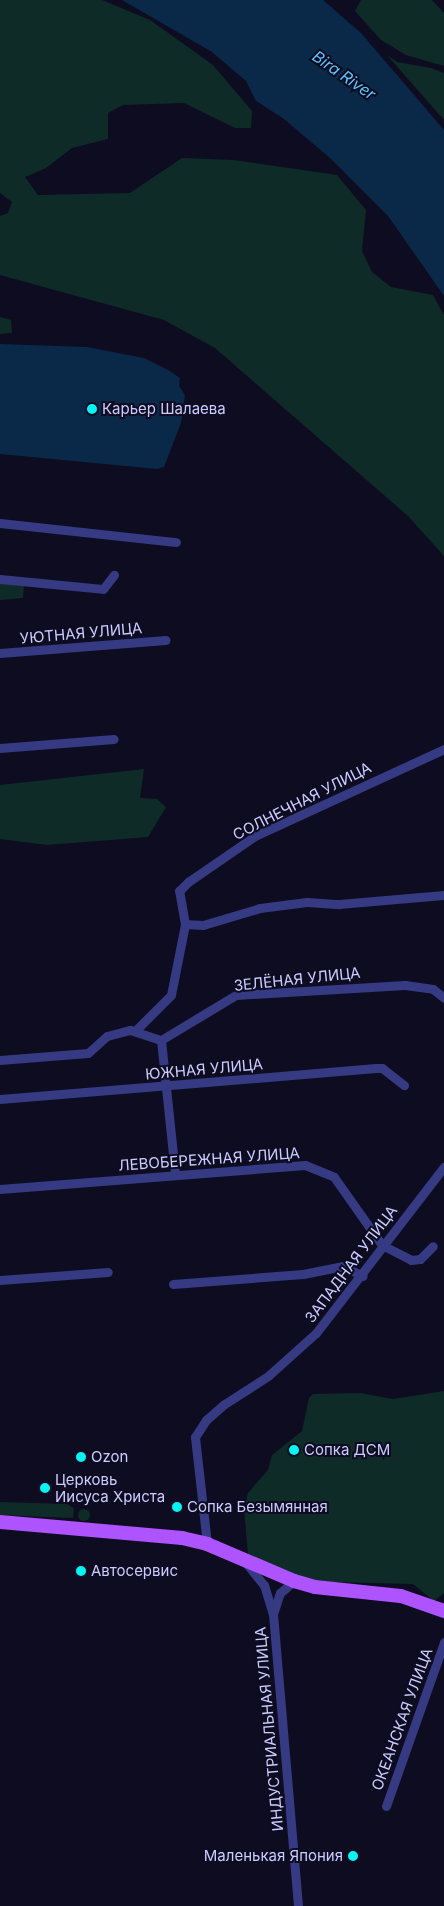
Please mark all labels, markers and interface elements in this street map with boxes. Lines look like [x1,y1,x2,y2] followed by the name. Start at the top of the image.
[309,46,379,104] water label: Bira River
[102,400,226,418] place label: Карьер Шалаева
[86,403,98,415] marker: Карьер Шалаева
[19,619,143,647] street label: УЮТНАЯ УЛИЦА
[230,758,374,844] street label: СОЛНЕЧНАЯ УЛИЦА
[233,963,361,995] street label: ЗЕЛЁНАЯ УЛИЦА
[144,1055,264,1083] street label: ЮЖНАЯ УЛИЦА
[118,1144,300,1174] street label: ЛЕВОБЕРЕЖНАЯ УЛИЦА
[301,1202,401,1326] street label: ЗАПАДНАЯ УЛИЦА
[304,1441,390,1459] place label: Сопка ДСМ
[288,1444,300,1456] marker: Сопка ДСМ
[91,1448,128,1466] place label: Ozon
[75,1451,87,1463] marker: Ozon
[55,1470,165,1505] place label: Церковь Иисуса Христа
[39,1482,51,1494] marker: Церковь Иисуса Христа
[187,1498,328,1516] place label: Сопка Безымянная
[171,1501,183,1513] marker: Сопка Безымянная
[91,1562,178,1580] place label: Автосервис
[75,1565,87,1577] marker: Автосервис
[251,1626,287,1832] street label: ИНДУСТРИАЛЬНАЯ УЛИЦА
[368,1645,436,1793] street label: ОКЕАНСКАЯ УЛИЦА
[204,1847,343,1865] place label: Маленькая Япония
[347,1850,359,1862] marker: Маленькая Япония

